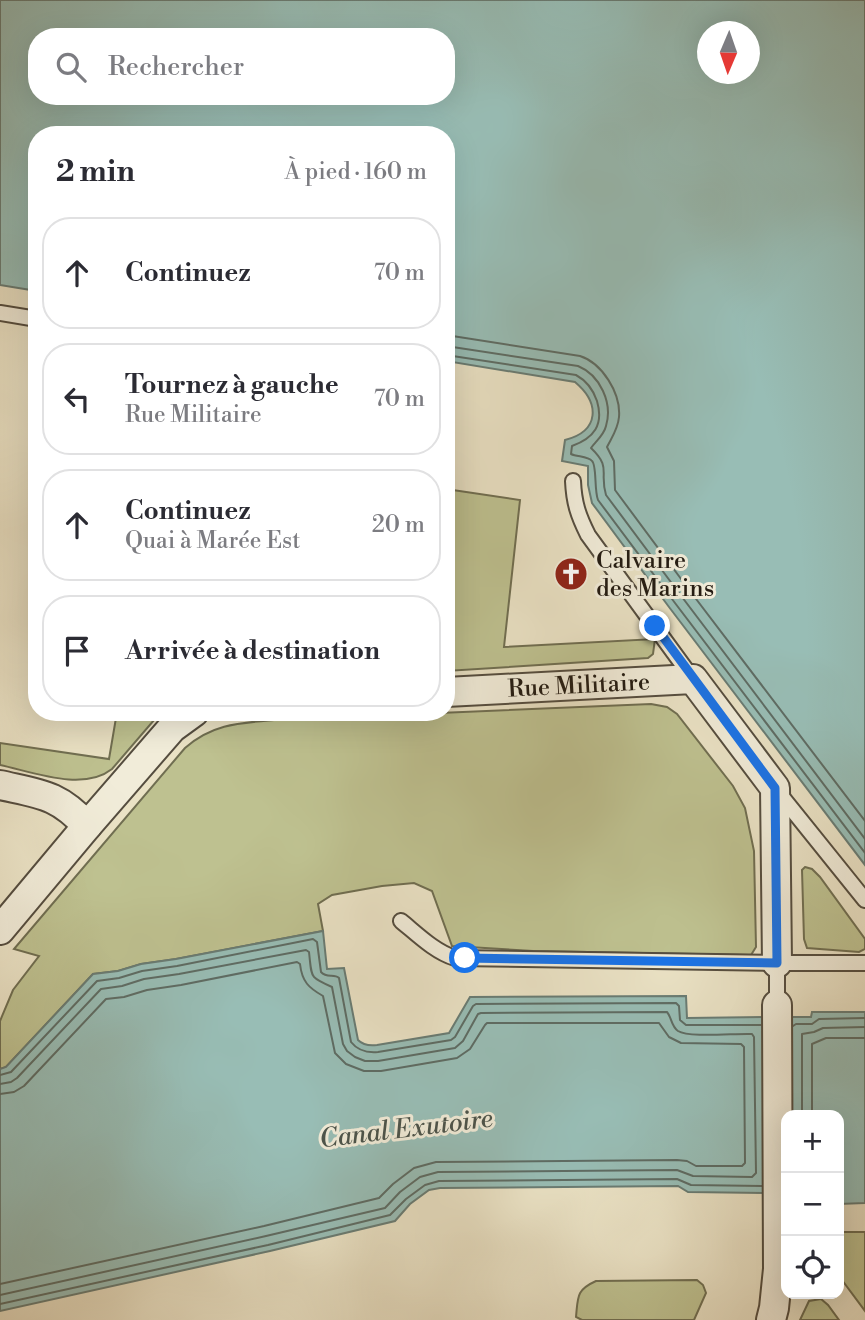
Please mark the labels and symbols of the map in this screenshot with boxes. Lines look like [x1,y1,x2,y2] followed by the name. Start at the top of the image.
[697,21,760,84] north arrow
[596,546,714,604] place label: Calvaire des Marins
[552,555,590,593] church icon: Calvaire des Marins
[639,610,670,641] route end
[507,667,651,705] street label: Rue Militaire
[449,942,480,973] route start
[318,1102,495,1155] water label: Canal Exutoire

